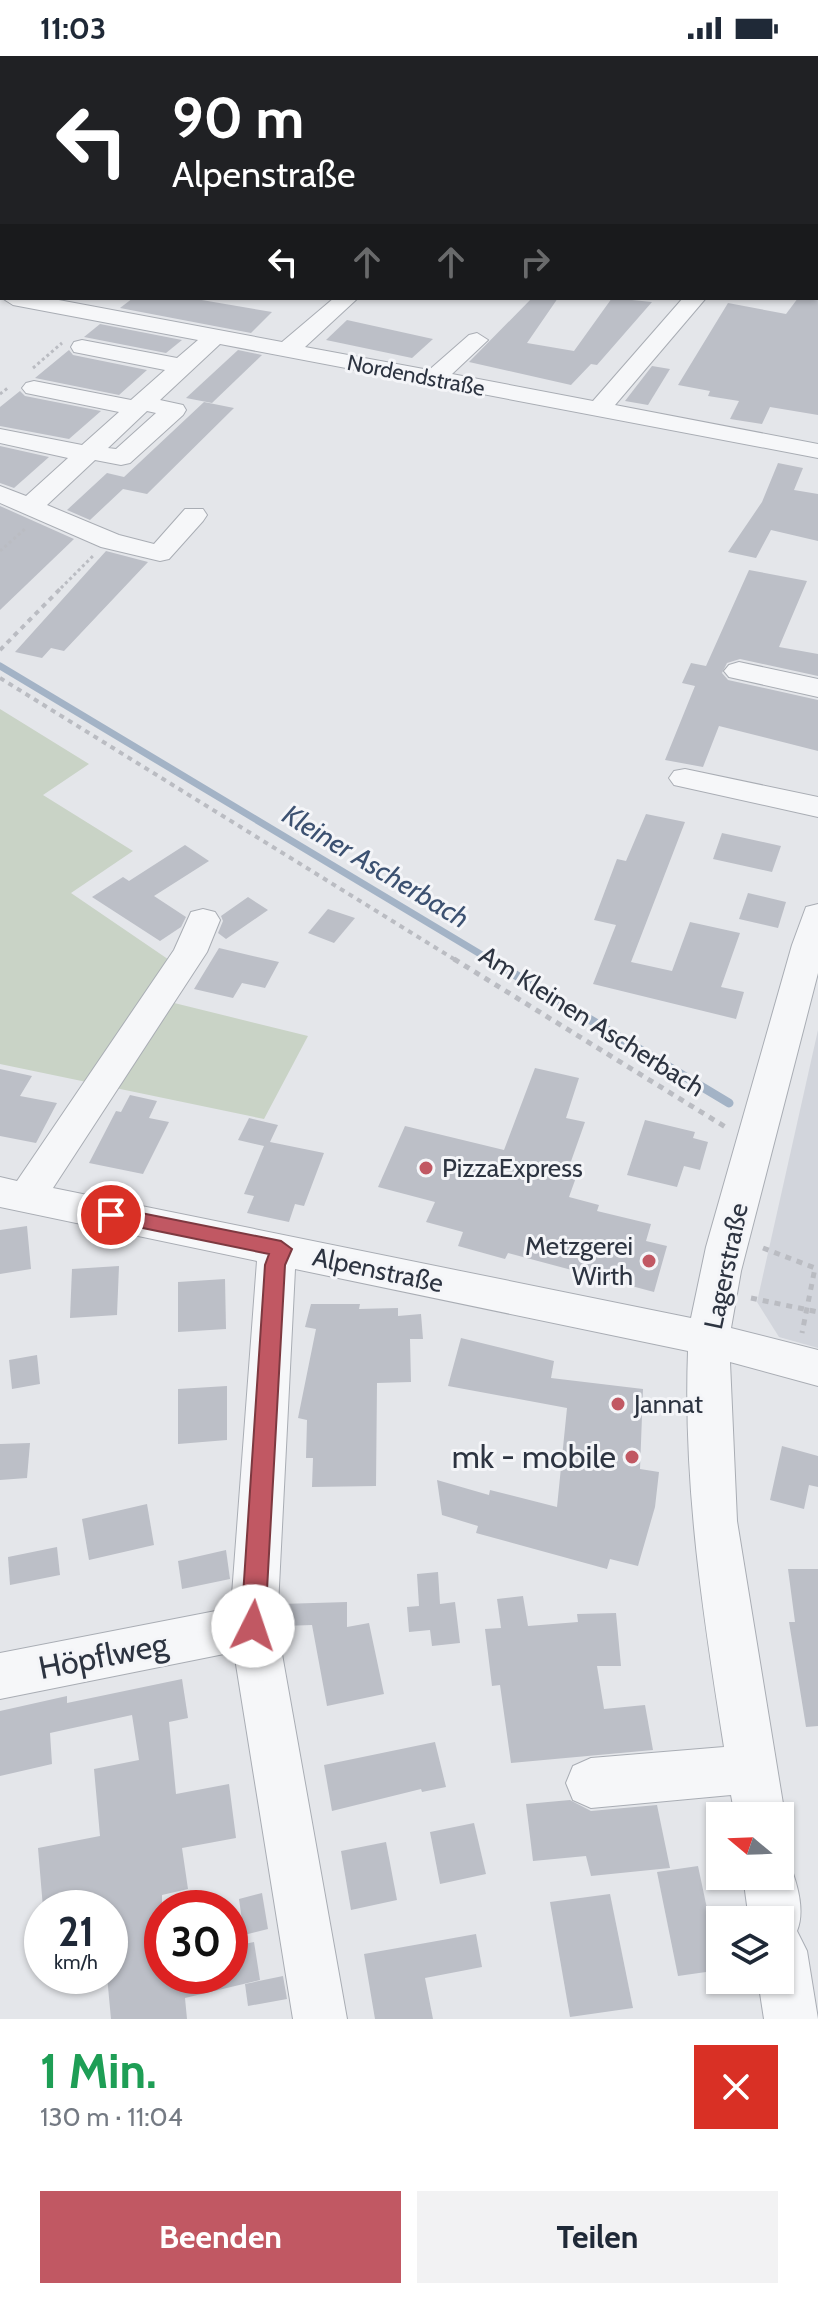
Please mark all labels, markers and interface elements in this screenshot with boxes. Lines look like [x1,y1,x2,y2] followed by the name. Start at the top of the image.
[40,10,106,47] text: 11:03
[172,84,304,152] text: 90 m
[40,88,144,192] icon: left
[172,152,356,196] text: Alpenstraße
[261,240,305,284] icon: left
[345,240,389,284] icon: ahead
[429,240,473,284] icon: ahead
[513,240,557,284] icon: right
[345,349,487,402] street label: Nordendstraße
[277,797,475,935] water label: Kleiner Ascherbach
[474,939,710,1103] street label: Am Kleinen Ascherbach
[442,1152,583,1184] place label: PizzaExpress
[417,1159,435,1177] marker: PizzaExpress
[77,1181,145,1249] pin
[89,1193,133,1237] icon: arrive
[697,1200,755,1332] street label: Lagerstraße
[525,1230,633,1292] place label: Metzgerei Wirth
[310,1241,446,1299] street label: Alpenstraße
[640,1252,658,1270] marker: Metzgerei Wirth
[633,1388,703,1420] place label: Jannat
[609,1395,627,1413] marker: Jannat
[452,1437,616,1476] place label: mk - mobile
[623,1448,641,1466] marker: mk - mobile
[211,1584,295,1668] position arrow
[35,1624,172,1687] street label: Höpflweg
[706,1802,794,1890] north arrow
[706,1802,794,1994] map controls
[144,1890,248,1994] speed limit sign: 30
[706,1906,794,1994] button: layers
[58,1907,94,1956] text: 21
[54,1950,98,1974] text: km/h
[40,2042,157,2100] text: 1 Min.
[694,2045,778,2129] button: close
[40,2101,183,2133] text: 130 m · 11:04
[40,2191,401,2283] button: Beenden
[417,2191,778,2283] button: Teilen

